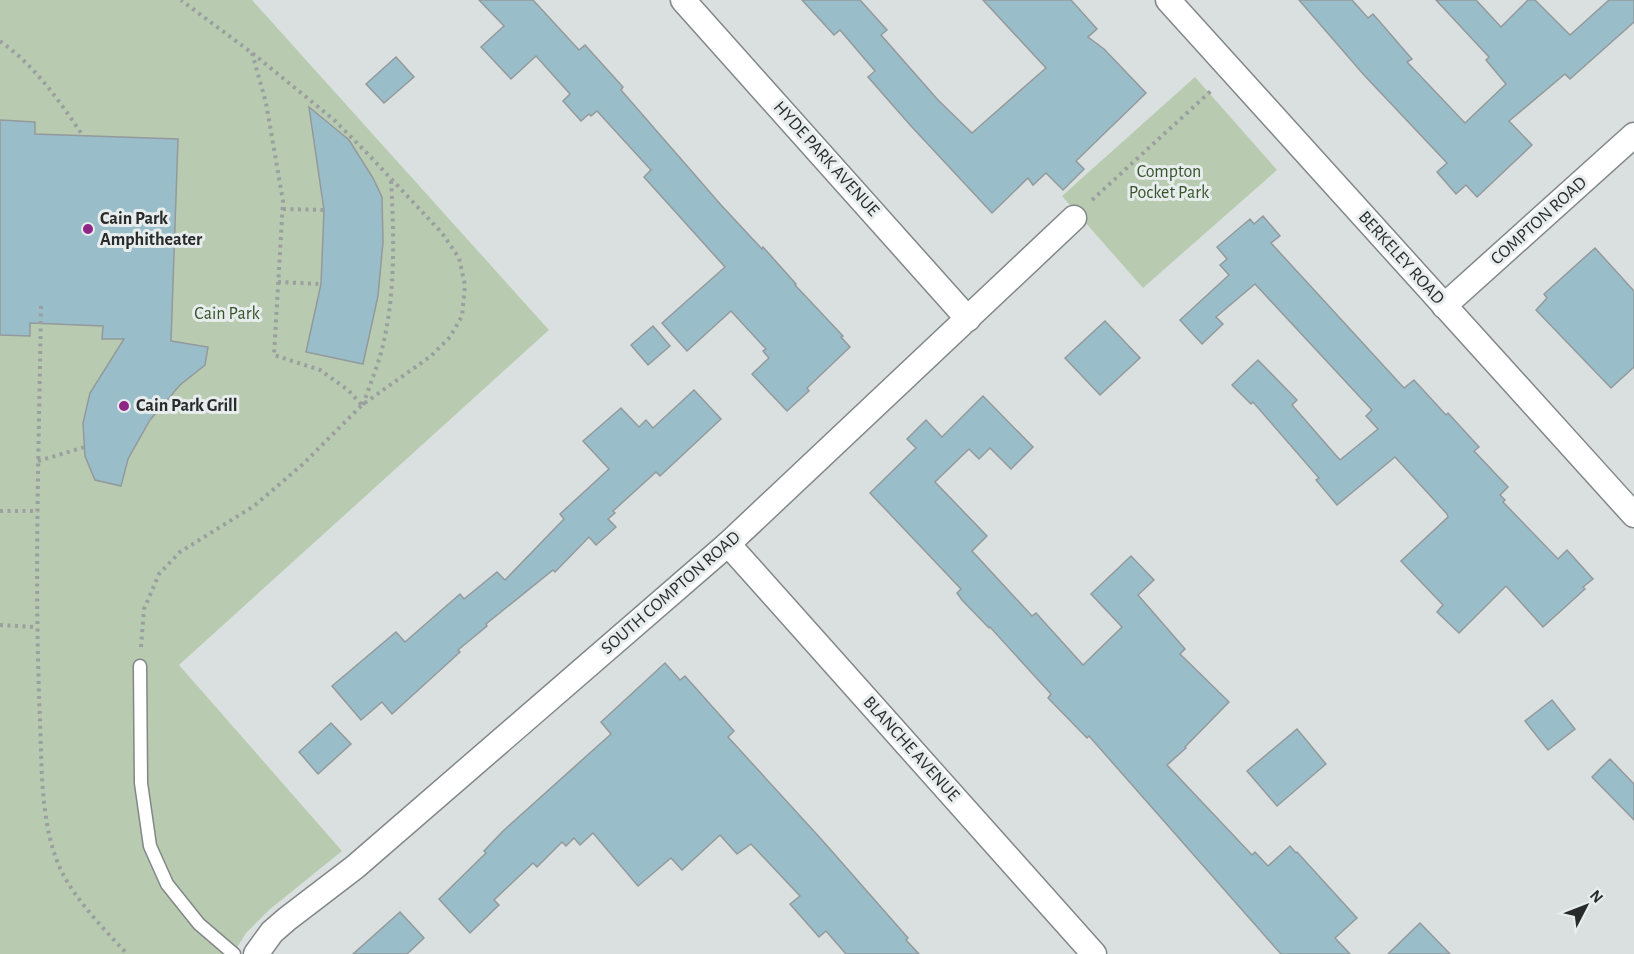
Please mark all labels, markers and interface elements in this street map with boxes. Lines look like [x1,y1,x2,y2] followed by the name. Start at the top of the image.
[770,98,882,220] street label: HYDE PARK AVENUE
[1129,163,1210,202] park label: Compton Pocket Park
[1488,173,1590,269] street label: COMPTON ROAD
[1355,208,1447,308] street label: BERKELEY ROAD
[100,210,203,249] place label: Cain Park Amphitheater
[81,222,95,236] marker: Cain Park Amphitheater
[194,305,260,323] park label: Cain Park
[136,397,238,415] place label: Cain Park Grill
[117,399,131,413] marker: Cain Park Grill
[598,528,744,658] street label: SOUTH COMPTON ROAD
[860,693,963,805] street label: BLANCHE AVENUE
[1556,876,1616,936] north arrow
[1587,887,1606,906] text: N

